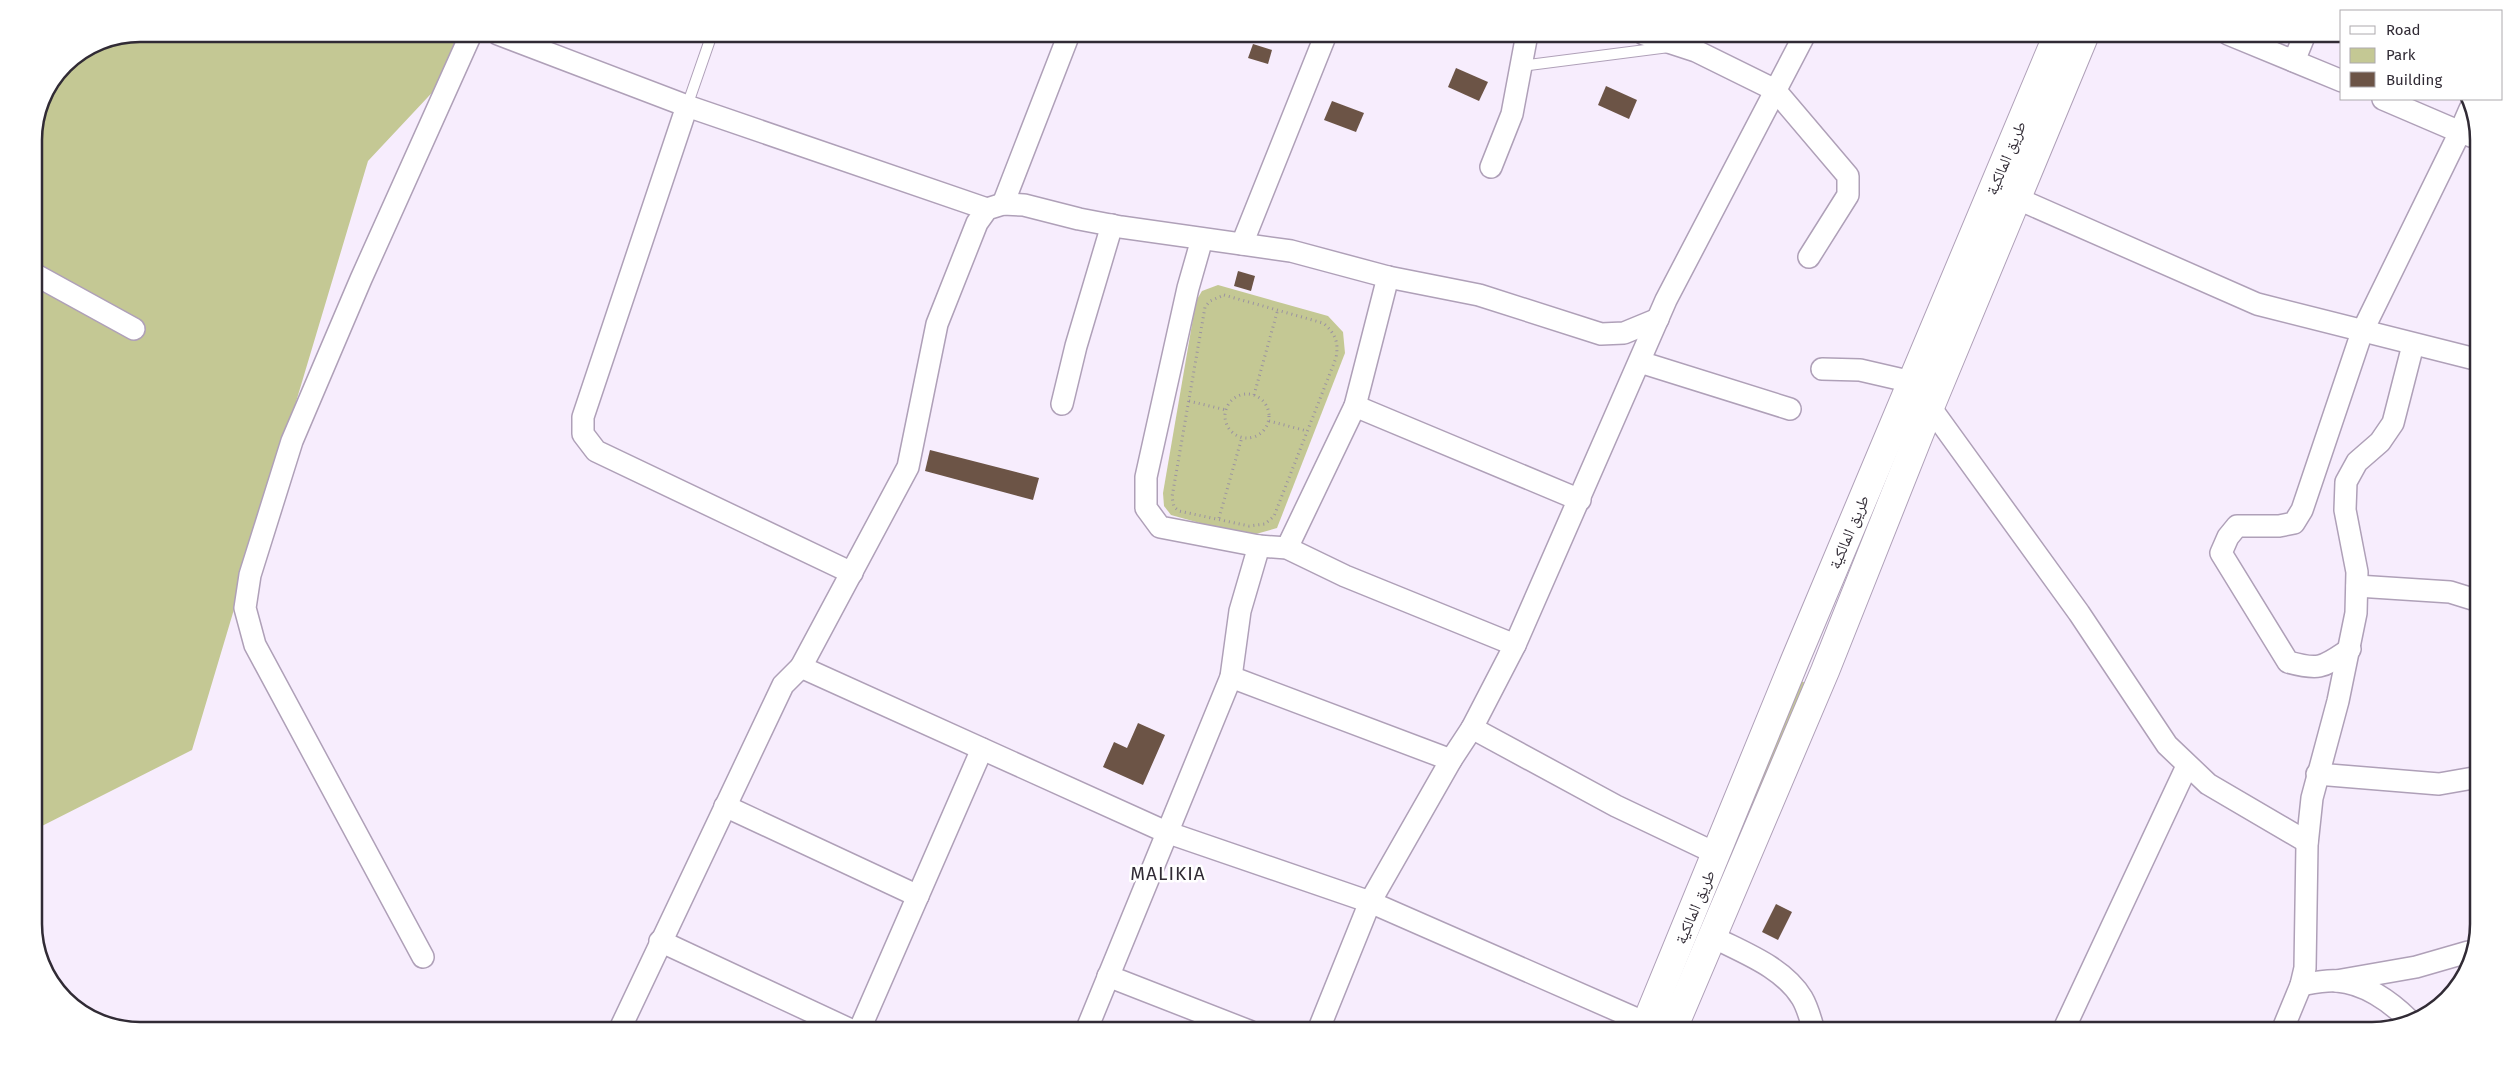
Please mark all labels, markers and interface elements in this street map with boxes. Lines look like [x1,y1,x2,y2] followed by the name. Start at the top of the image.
[2340,10,2503,100] legend
[2386,21,2421,39] text: Road
[2386,46,2416,64] text: Park
[2386,71,2442,89] text: Building
[1982,118,2031,198] street label: طريق المالكية
[1825,492,1874,572] street label: طريق المالكية
[1130,862,1206,885] district label: MALIKIA
[1671,867,1720,947] street label: طريق المالكية

